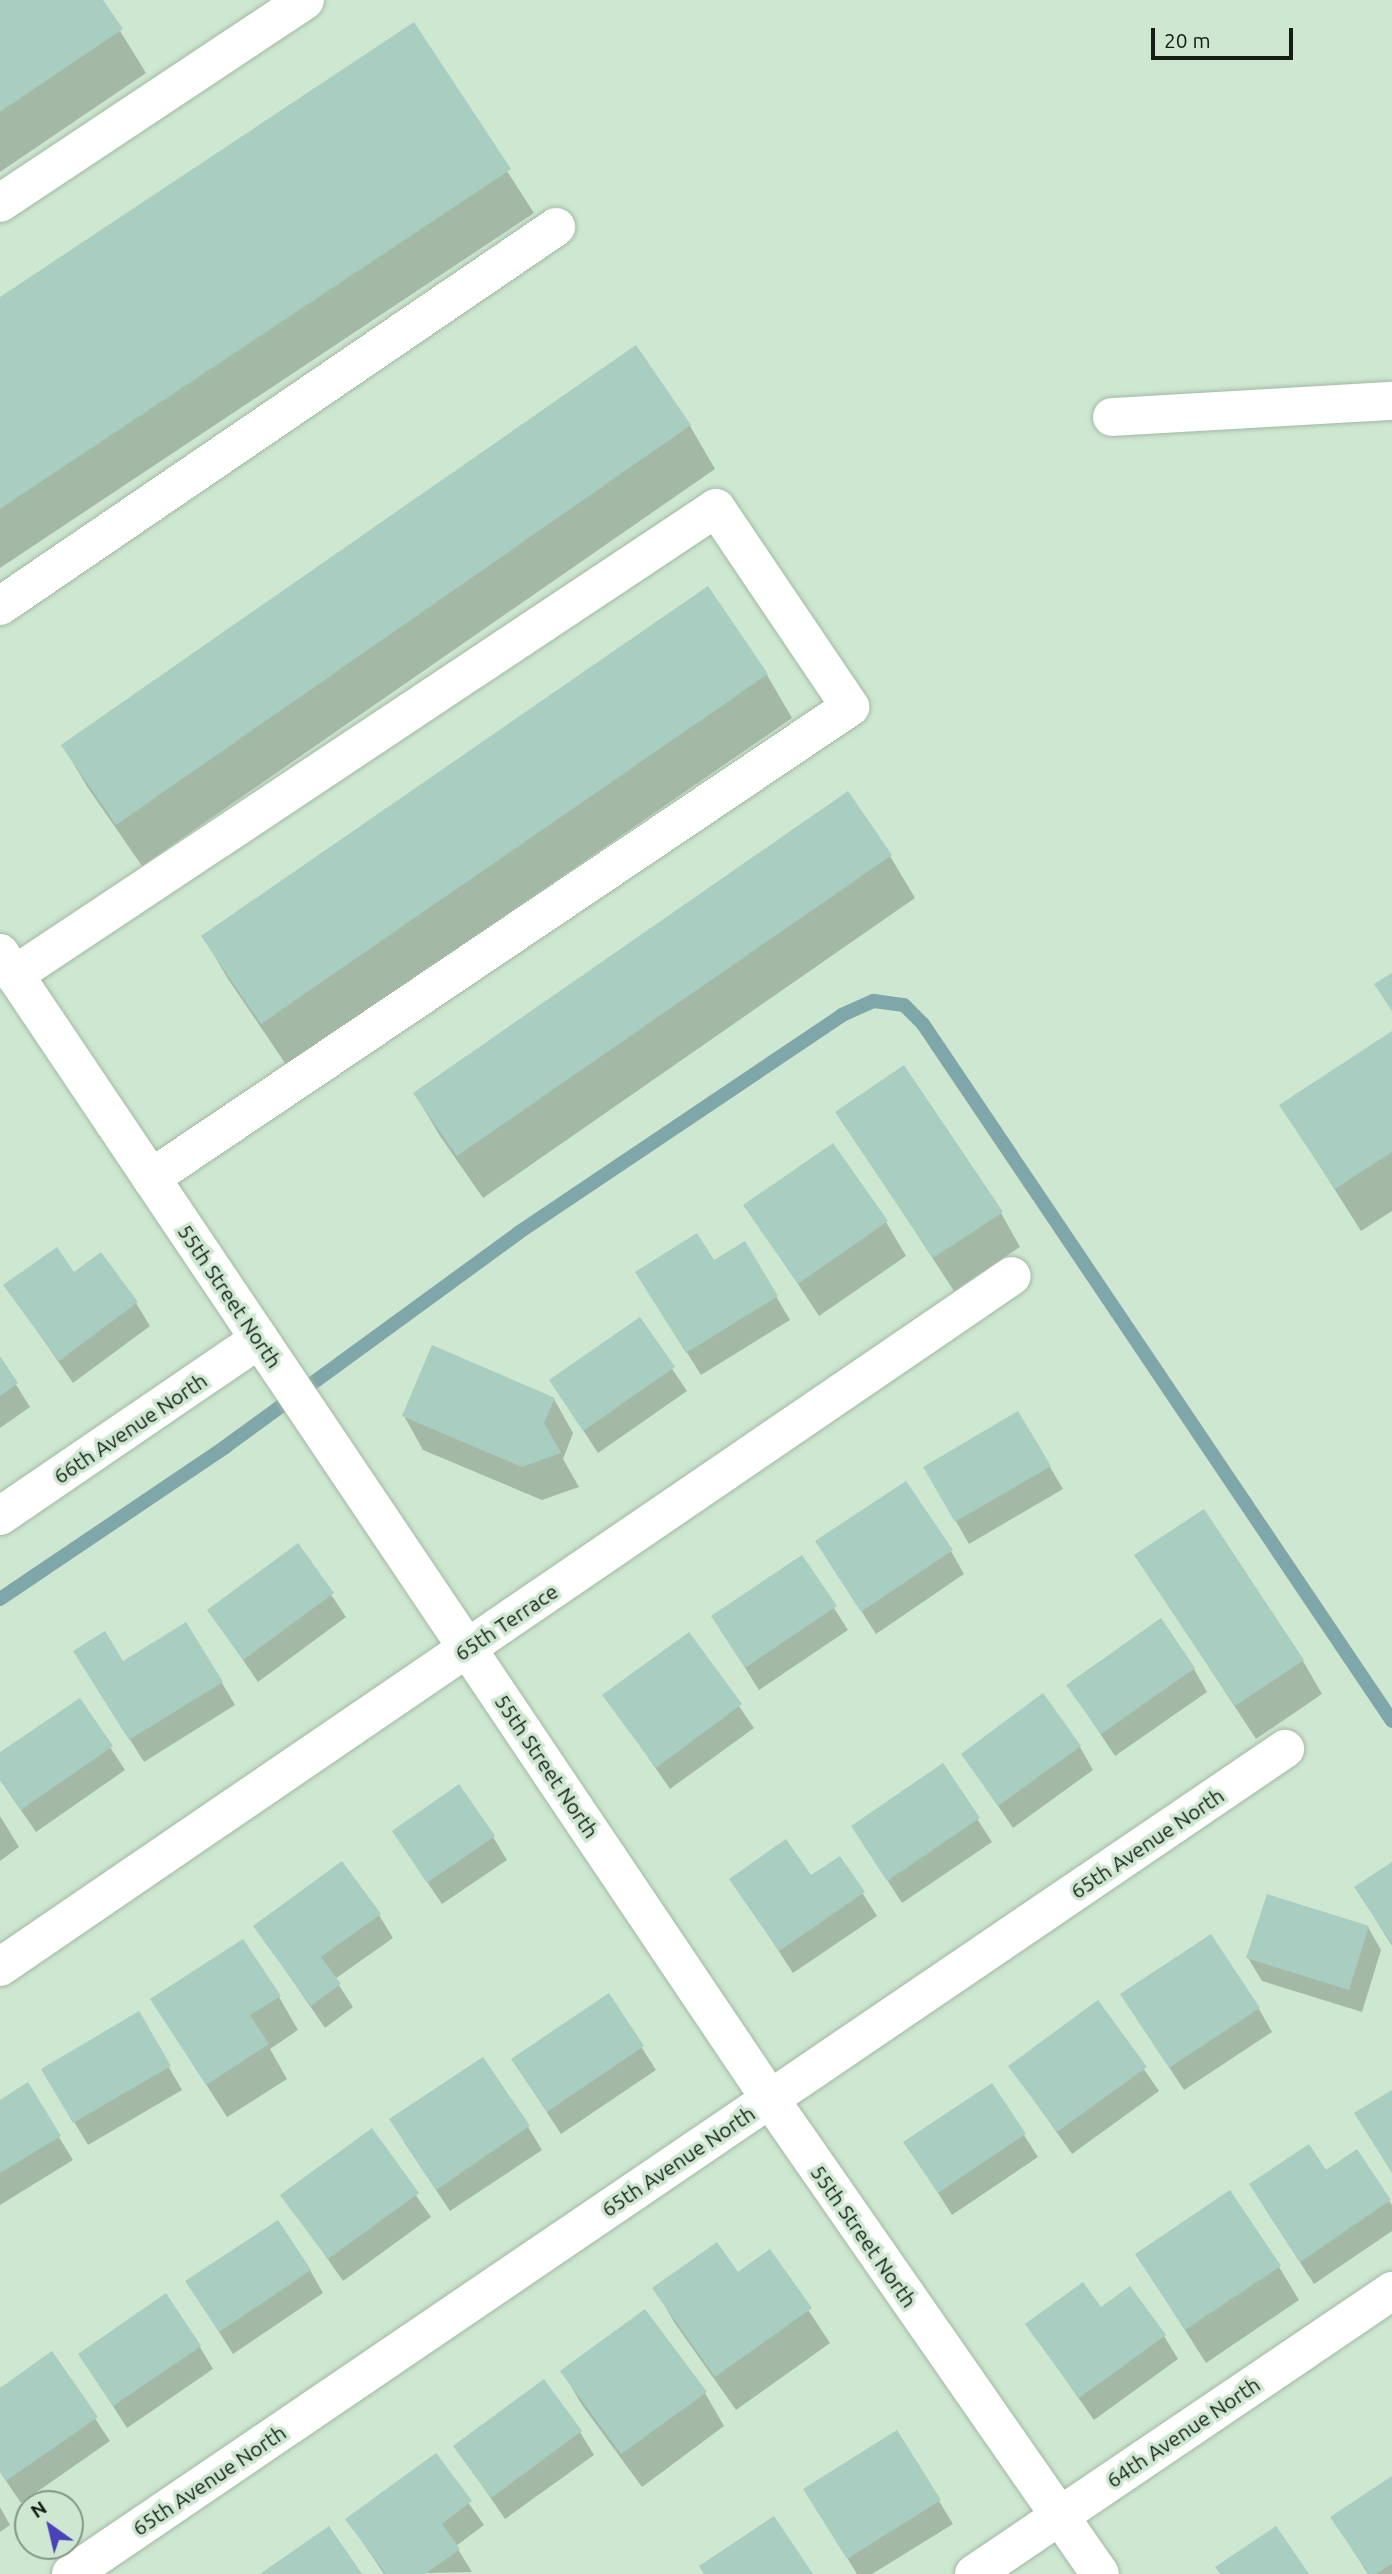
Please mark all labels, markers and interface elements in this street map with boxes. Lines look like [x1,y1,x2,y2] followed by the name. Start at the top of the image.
[1154,14,1296,58] scale bar
[1164,28,1211,52] text: 20 m
[173,1219,287,1373] street label: 55th Street North
[48,1367,212,1489] street label: 66th Avenue North
[450,1578,562,1666] street label: 65th Terrace
[490,1689,604,1843] street label: 55th Street North
[1065,1782,1229,1904] street label: 65th Avenue North
[596,2100,760,2222] street label: 65th Avenue North
[806,2160,922,2312] street label: 55th Street North
[1101,2371,1265,2493] street label: 64th Avenue North
[127,2419,291,2541] street label: 65th Avenue North
[14,2490,84,2560] north arrow
[26,2496,50,2522] text: N

